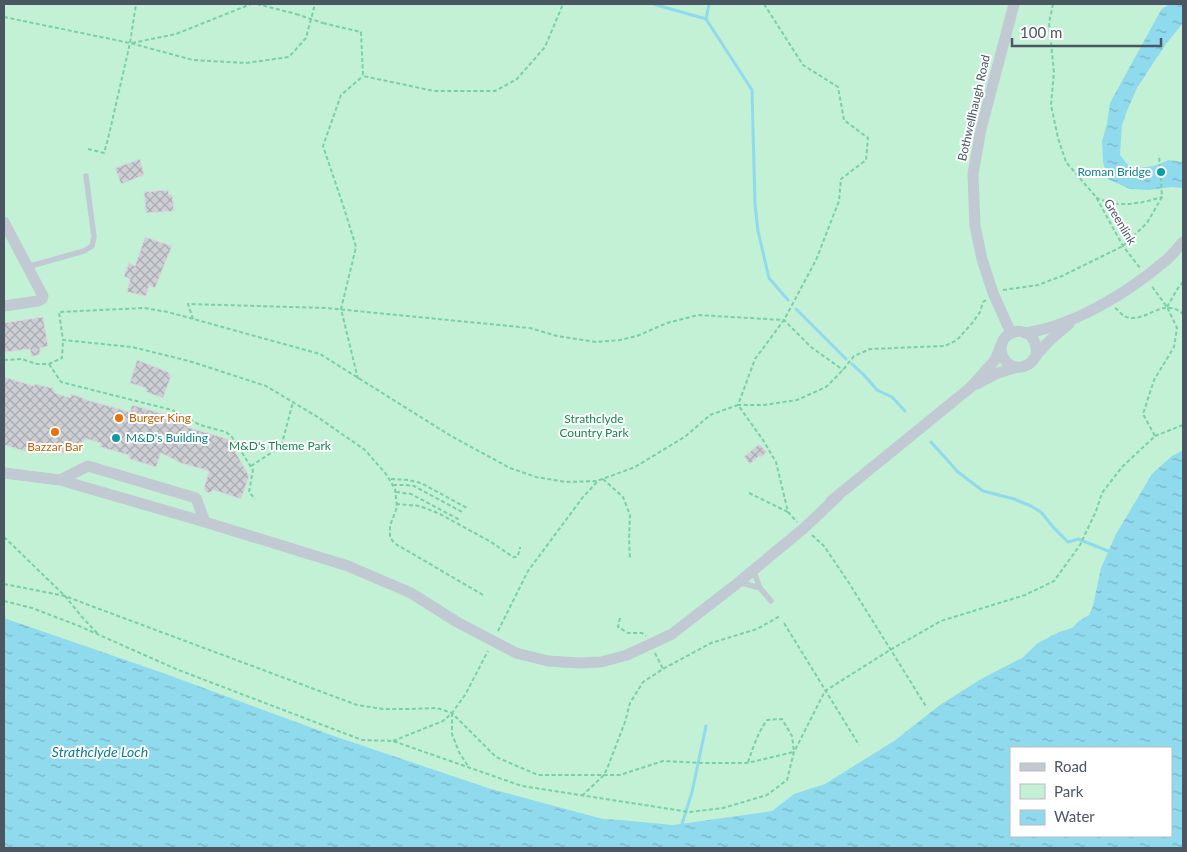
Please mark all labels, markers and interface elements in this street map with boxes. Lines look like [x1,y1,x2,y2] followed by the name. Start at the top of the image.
[1012,15,1161,47] scale bar
[1020,23,1062,41] text: 100 m
[954,53,993,163] street label: Bothwellhaugh Road
[1077,164,1151,179] place label: Roman Bridge
[1155,166,1167,178] marker: Roman Bridge
[1101,196,1140,248] street label: Greenlink
[129,410,191,425] place label: Burger King
[559,411,629,440] park label: Strathclyde Country Park
[113,412,125,424] marker: Burger King
[49,426,61,438] marker: Bazzar Bar
[126,430,208,445] place label: M&D's Building
[110,432,122,444] marker: M&D's Building
[229,438,332,453] park label: M&D's Theme Park
[27,439,83,454] place label: Bazzar Bar
[52,743,148,760] water label: Strathclyde Loch
[1010,747,1172,837] legend
[1054,757,1087,775] text: Road
[1054,782,1084,800] text: Park
[1054,807,1095,825] text: Water

